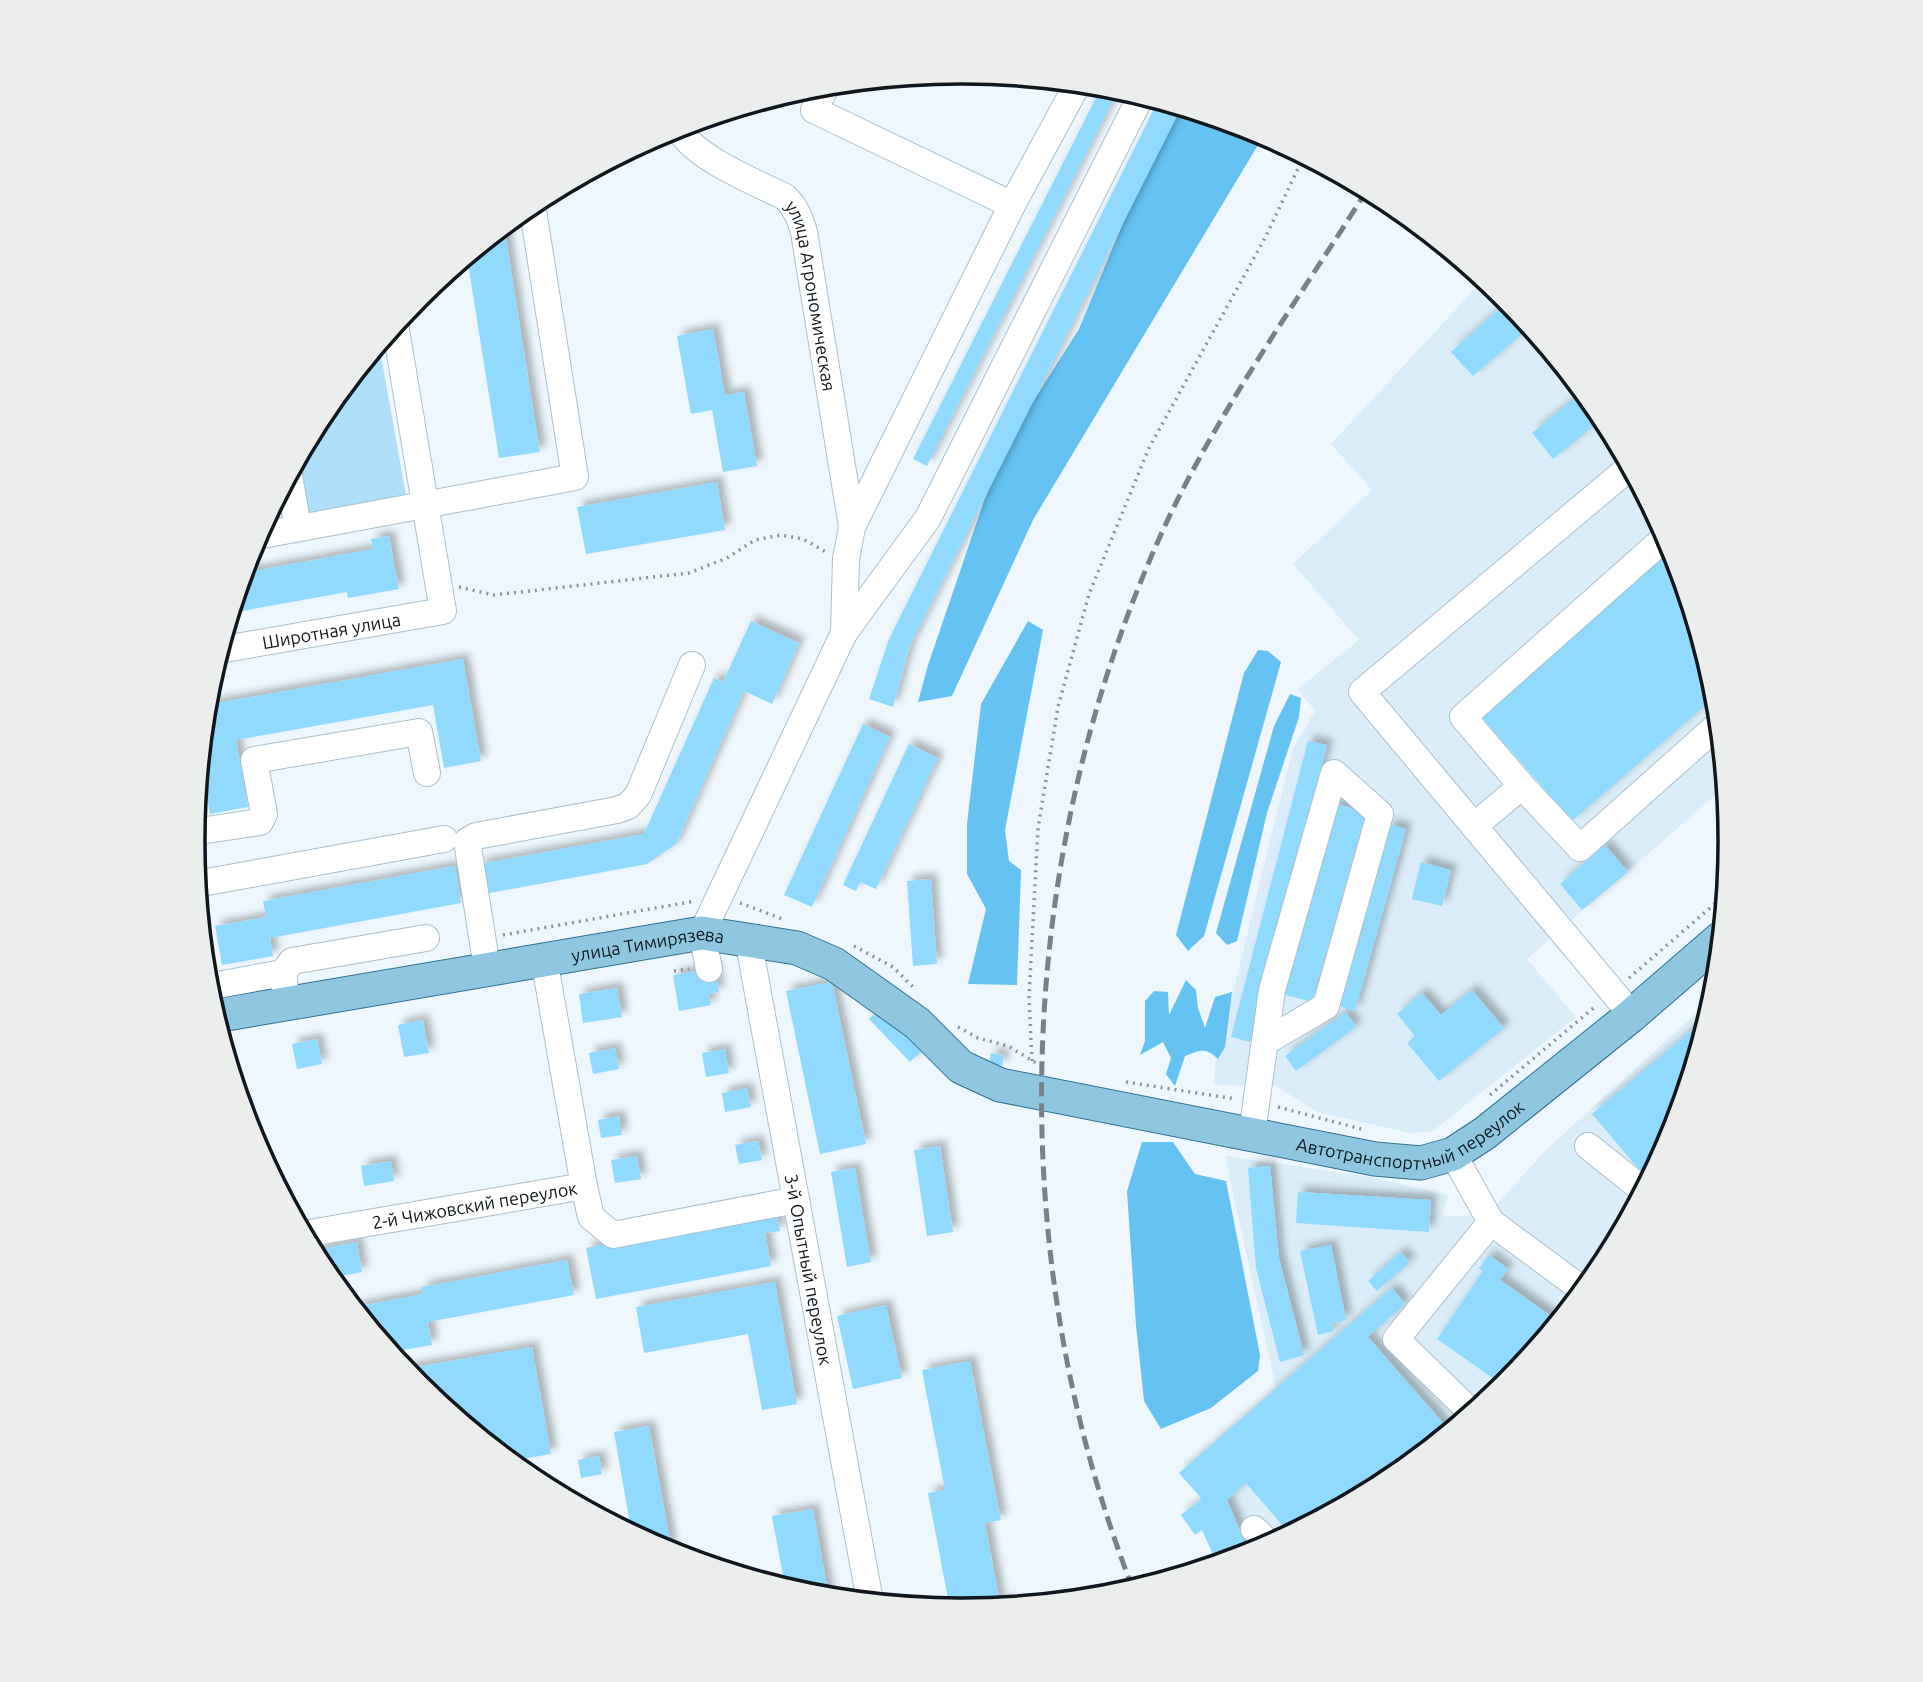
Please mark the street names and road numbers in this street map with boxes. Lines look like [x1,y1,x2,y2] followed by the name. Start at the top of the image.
[782,196,840,393] street label: улица Агрономическая
[261,609,402,652] street label: Широтная улица
[570,923,726,965] street label: улица Тимирязева
[1295,1096,1528,1173] street label: Автотранспортный переулок
[781,1172,836,1367] street label: 3-й Опытный переулок
[370,1177,579,1232] street label: 2-й Чижовский переулок

